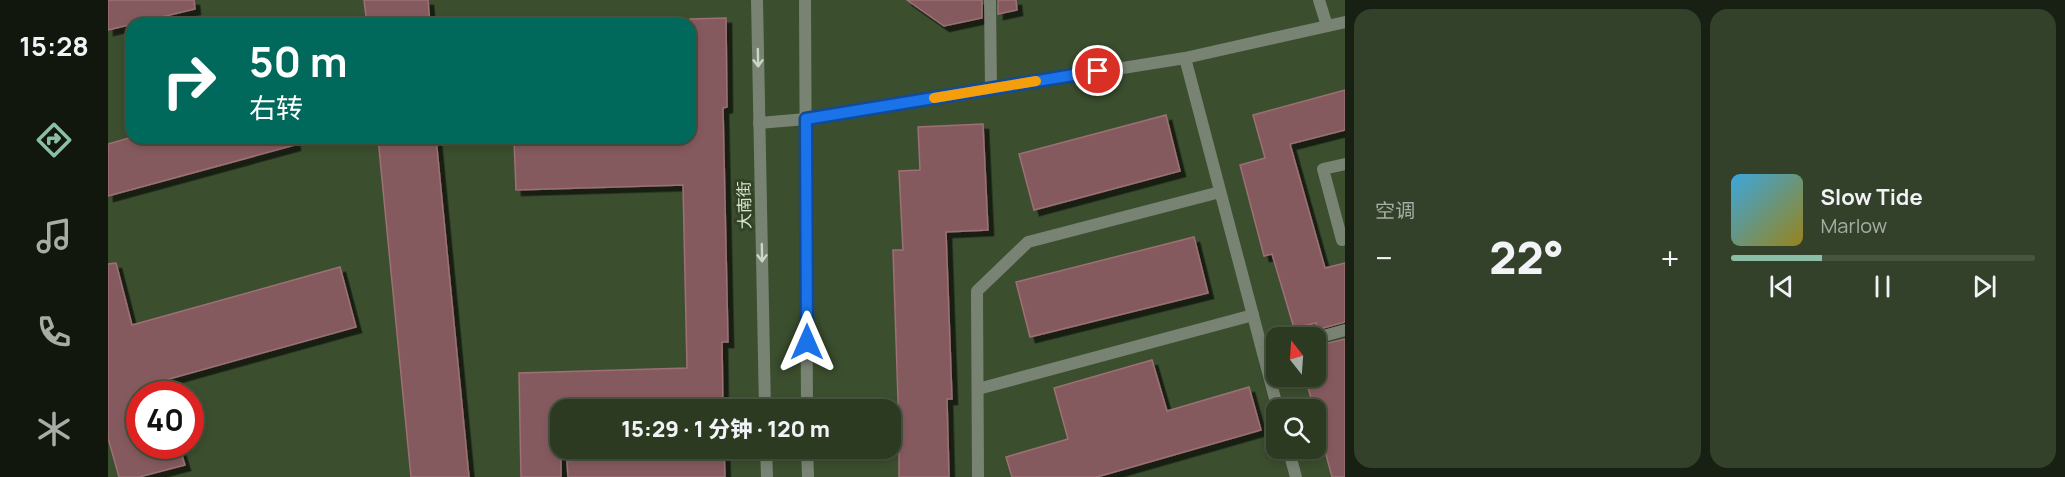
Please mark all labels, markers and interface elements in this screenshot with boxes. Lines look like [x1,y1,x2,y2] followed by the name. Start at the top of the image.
[19,27,89,64] text: 15:28
[249,32,347,90] text: 50 m
[150,42,228,120] icon: right
[1072,45,1123,96] pin
[752,48,763,68] one-way arrow
[1081,54,1114,87] icon: arrive
[249,89,303,126] text: 右转
[33,119,75,161] icon: directions
[733,181,755,229] street label: 大南街
[1821,182,1923,212] text: Slow Tide
[1375,197,1415,224] text: 空调
[1821,212,1887,239] text: Marlow
[33,215,75,257] icon: music
[1489,226,1564,288] text: 22°
[1375,235,1393,280] text: −
[1660,235,1679,280] text: +
[756,243,768,263] one-way arrow
[1765,270,1798,303] icon: previous
[1866,270,1899,303] icon: pause
[1968,270,2001,303] icon: next
[775,310,839,374] position arrow
[33,311,75,353] icon: phone
[1266,327,1326,387] north arrow
[1266,327,1326,459] map controls
[126,381,204,459] speed limit sign: 40
[1266,399,1326,459] button: search
[33,408,75,450] icon: climate
[621,414,830,444] text: 15:29 · 1 分钟 · 120 m

